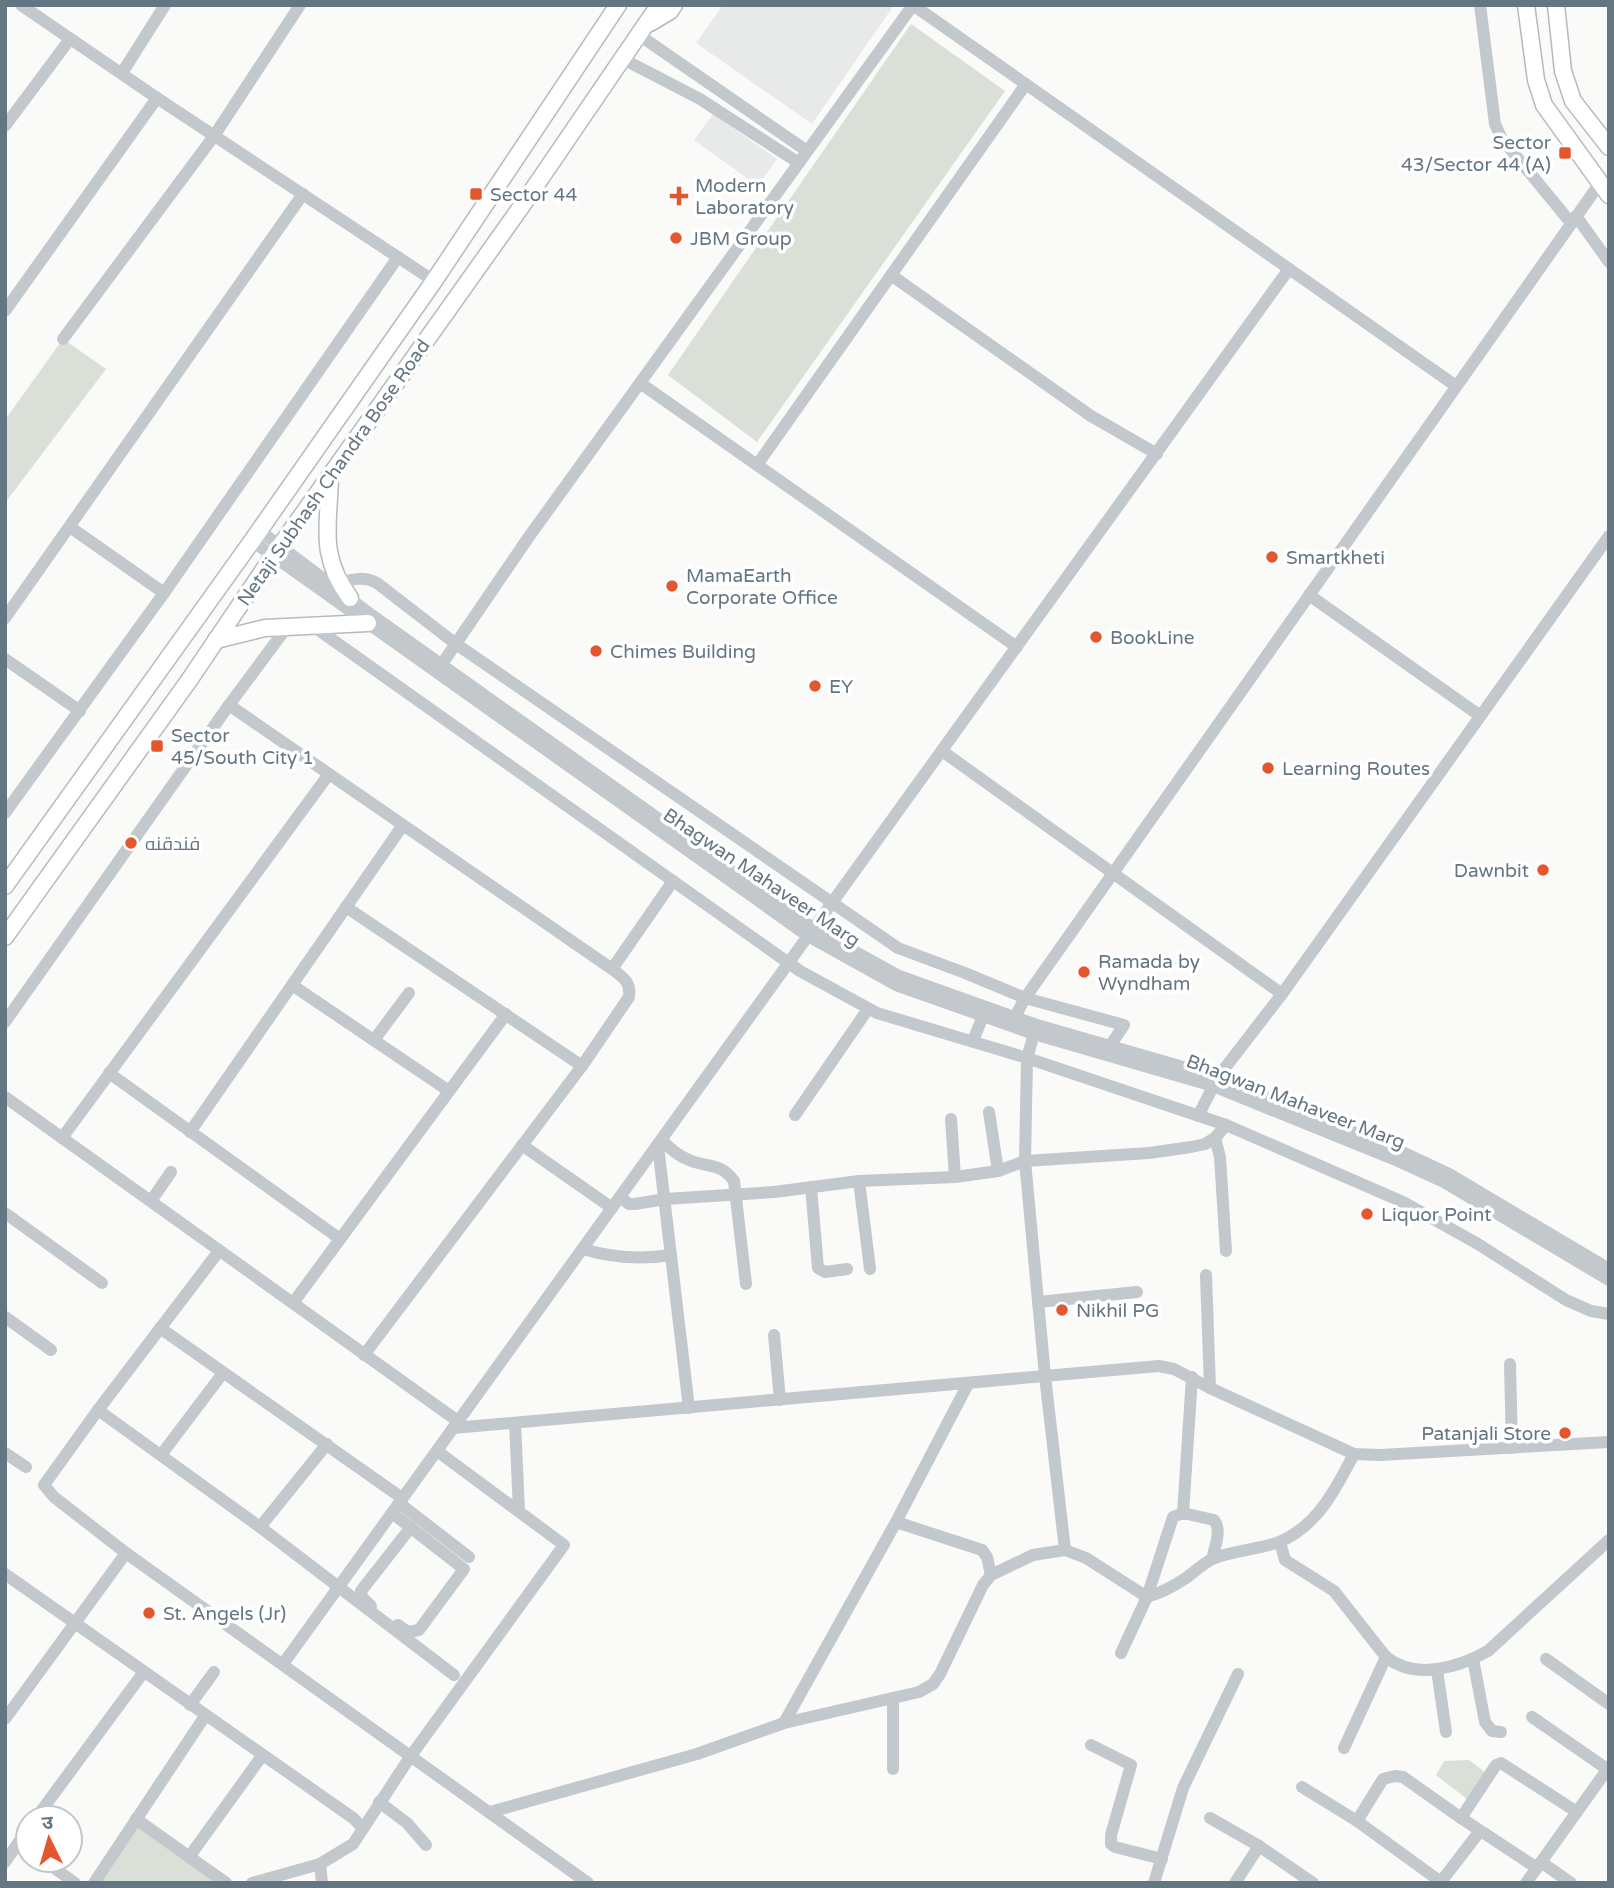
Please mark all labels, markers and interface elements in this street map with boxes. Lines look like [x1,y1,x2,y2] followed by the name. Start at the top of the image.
[1401,132,1552,176] place label: Sector 43/Sector 44 (A)
[1557,145,1573,161] marker: Sector 43/Sector 44 (A)
[695,175,794,219] place label: Modern Laboratory
[490,184,577,206] place label: Sector 44
[468,186,484,202] marker: Sector 44
[669,186,689,206] marker: Modern Laboratory
[690,228,792,250] place label: JBM Group
[668,230,684,246] marker: JBM Group
[233,335,435,610] street label: Netaji Subhash Chandra Bose Road
[1286,547,1385,569] place label: Smartkheti
[1264,549,1280,565] marker: Smartkheti
[686,565,838,609] place label: MamaEarth Corporate Office
[664,578,680,594] marker: MamaEarth Corporate Office
[1110,627,1195,649] place label: BookLine
[1088,629,1104,645] marker: BookLine
[610,641,756,663] place label: Chimes Building
[588,643,604,659] marker: Chimes Building
[829,676,853,698] place label: EY
[807,678,823,694] marker: EY
[171,725,314,769] place label: Sector 45/South City 1
[149,738,165,754] marker: Sector 45/South City 1
[1282,758,1430,780] place label: Learning Routes
[1260,760,1276,776] marker: Learning Routes
[659,804,864,952] street label: Bhagwan Mahaveer Marg
[145,833,200,855] place label: فندقنه
[123,835,139,851] marker: فندقنه
[1454,860,1529,882] place label: Dawnbit
[1535,862,1551,878] marker: Dawnbit
[1098,951,1200,995] place label: Ramada by Wyndham
[1076,964,1092,980] marker: Ramada by Wyndham
[1183,1050,1408,1154] street label: Bhagwan Mahaveer Marg
[1381,1204,1491,1226] place label: Liquor Point
[1359,1206,1375,1222] marker: Liquor Point
[1076,1300,1159,1322] place label: Nikhil PG
[1054,1302,1070,1318] marker: Nikhil PG
[1421,1423,1551,1445] place label: Patanjali Store
[1557,1425,1573,1441] marker: Patanjali Store
[163,1603,286,1625] place label: St. Angels (Jr)
[141,1605,157,1621] marker: St. Angels (Jr)
[14,1804,84,1874] north arrow
[41,1812,55,1835] text: उ

